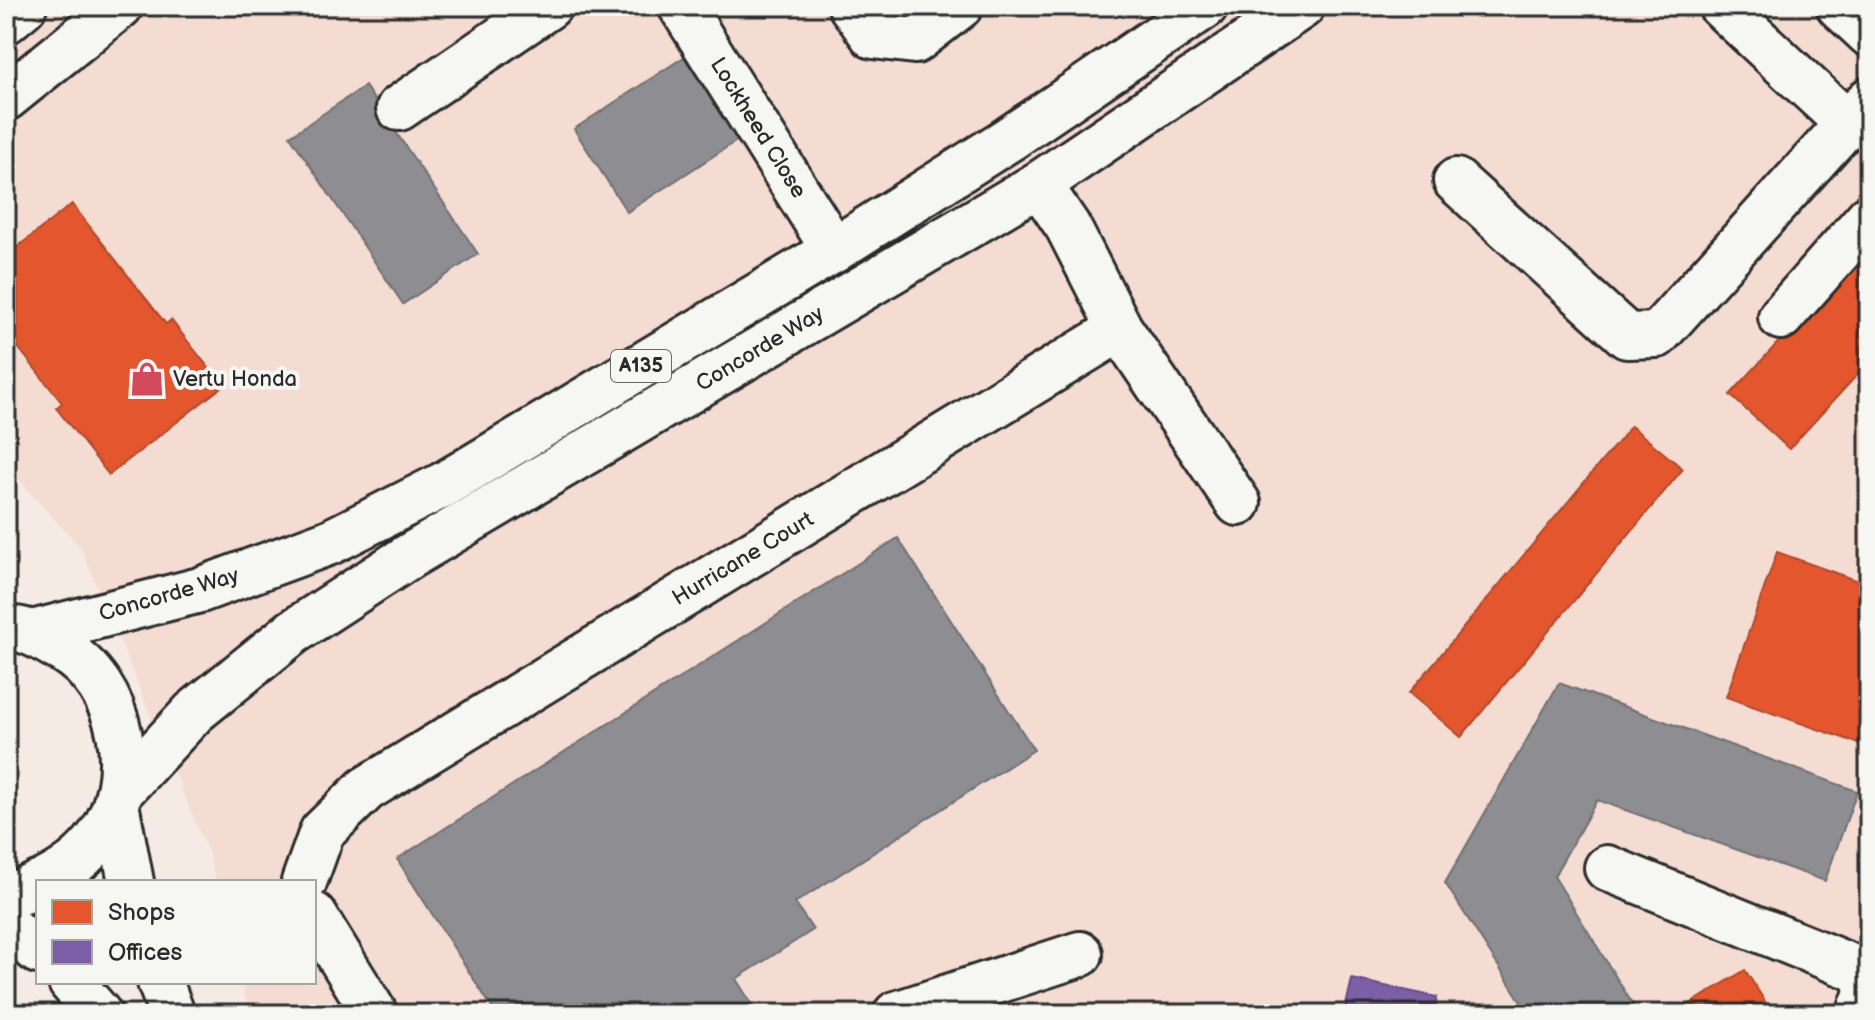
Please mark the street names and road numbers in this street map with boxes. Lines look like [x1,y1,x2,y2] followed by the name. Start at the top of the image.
[704,53,812,203] street label: Lockheed Close
[691,300,829,398] street label: Concorde Way
[611,350,671,382] road number: A135
[667,506,819,612] street label: Hurricane Court
[96,562,242,628] street label: Concorde Way

